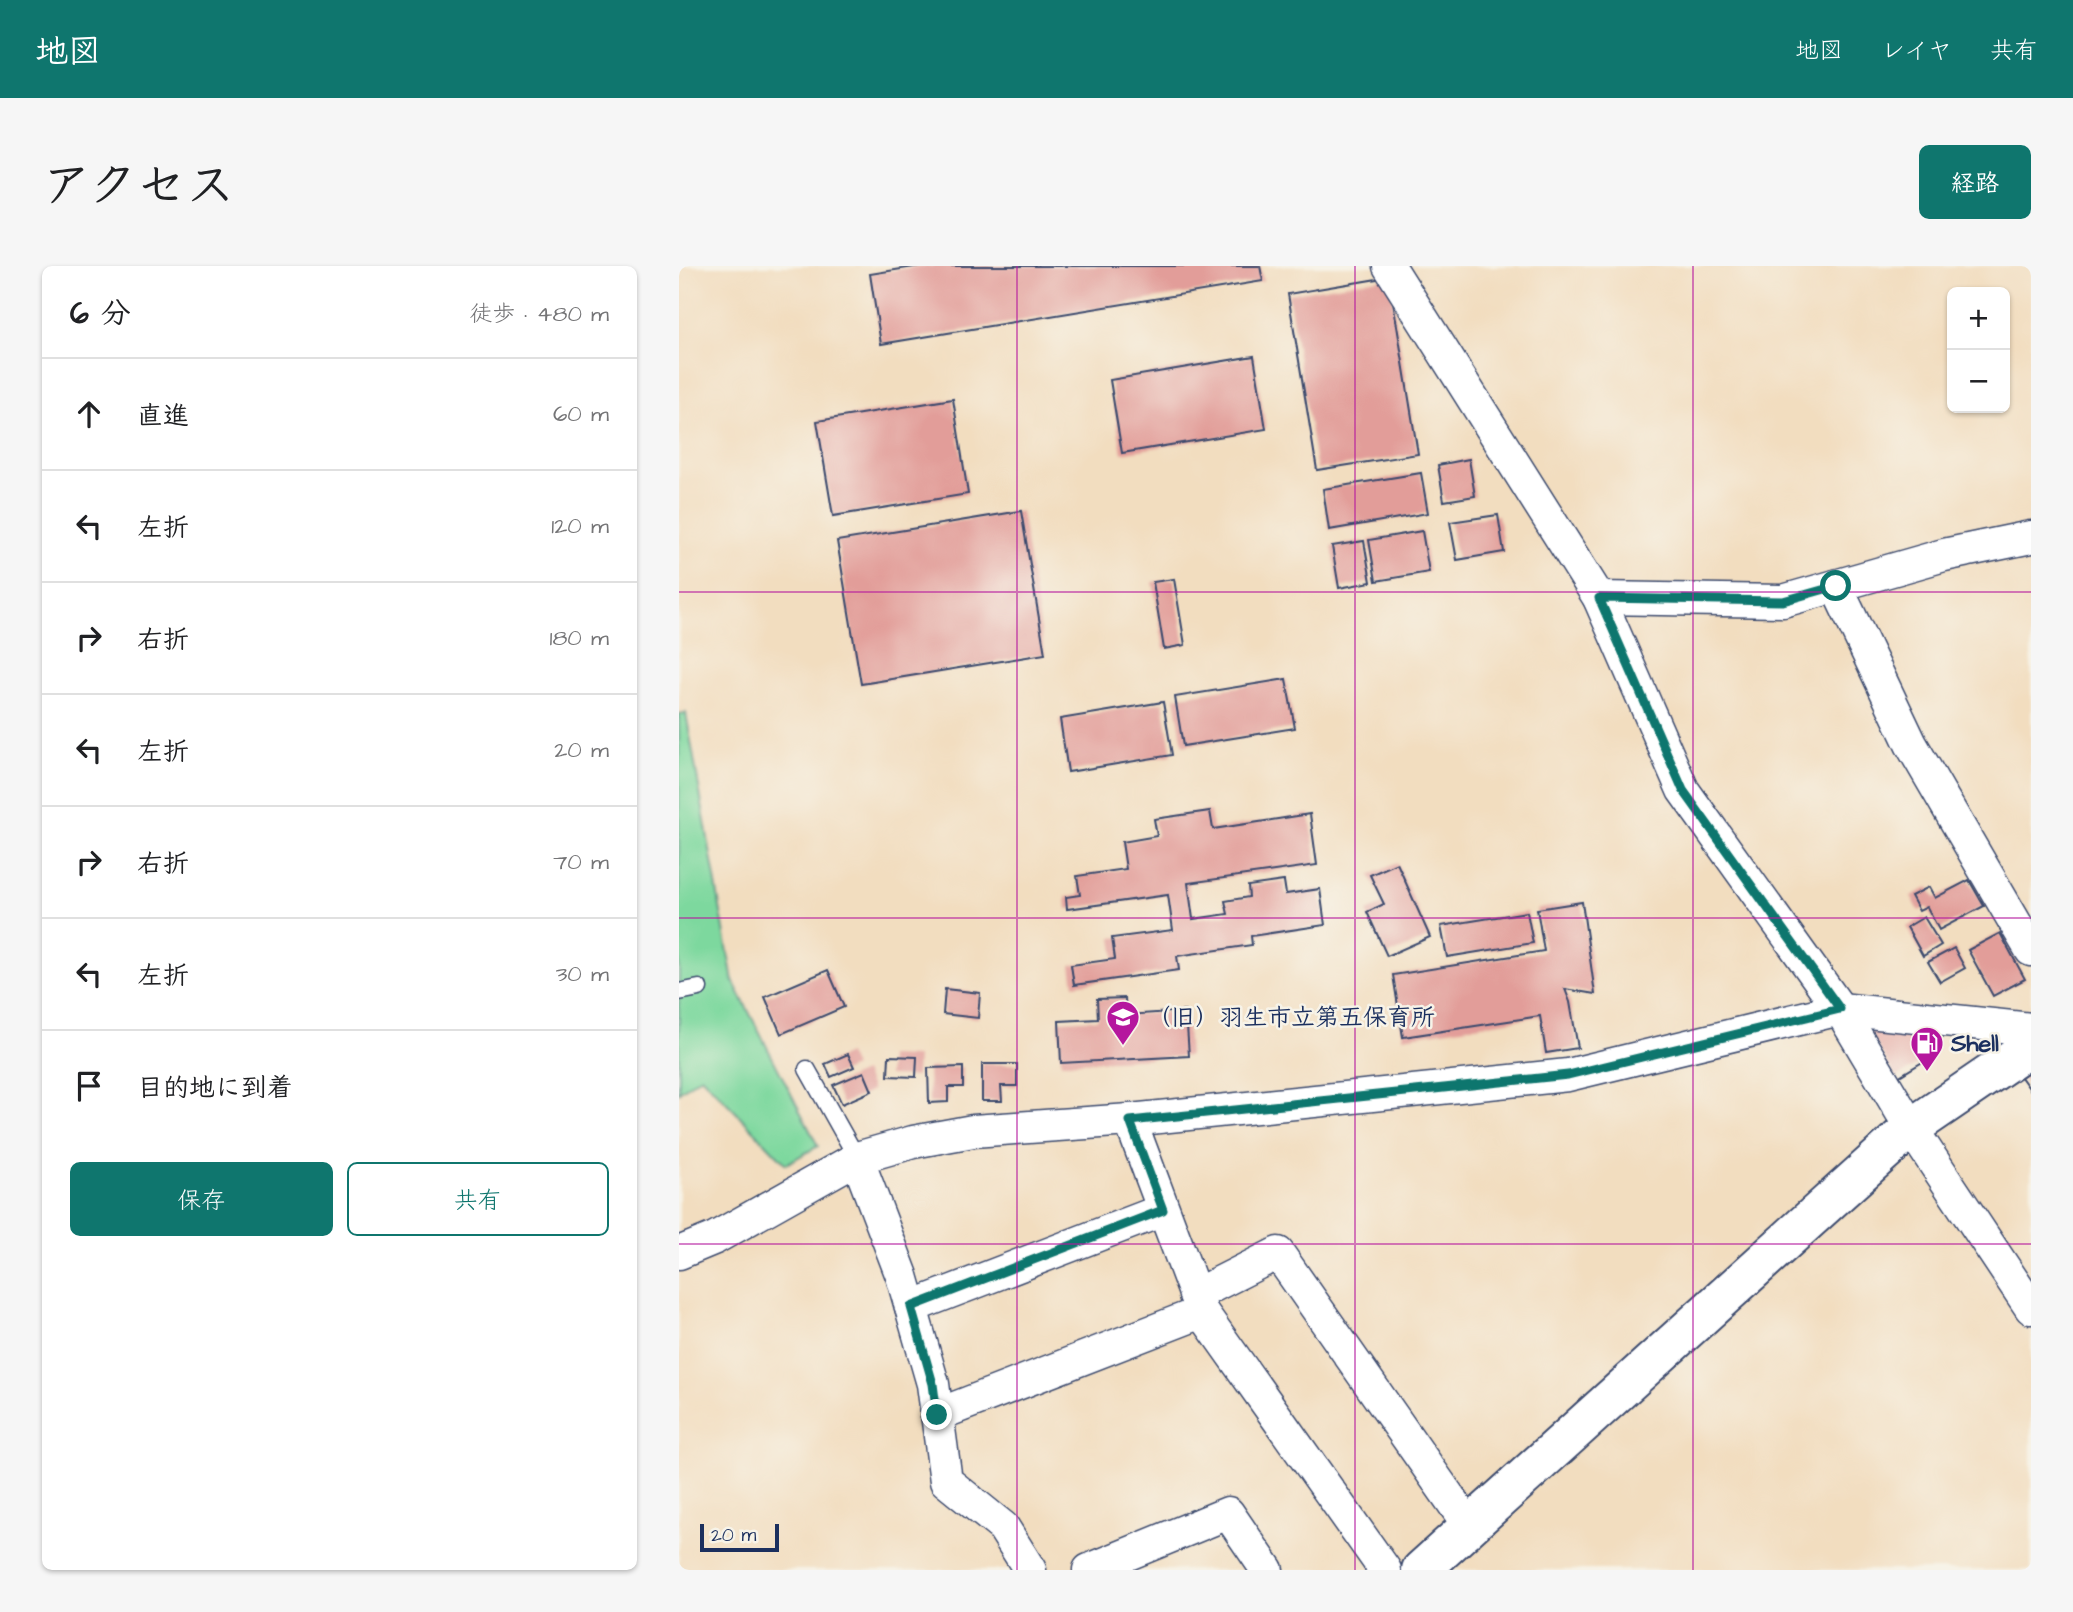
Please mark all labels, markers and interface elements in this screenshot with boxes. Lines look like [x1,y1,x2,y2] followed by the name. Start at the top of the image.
[35,29,101,75] text: 地図
[1795,34,1843,68] text: 地図
[1881,34,1952,68] text: レイヤ
[1990,34,2038,68] text: 共有
[1919,145,2031,219] button: 経路
[42,153,235,221] text: アクセス
[1947,287,2010,413] map controls
[1947,287,2010,350] button: +
[70,293,131,335] text: 6 分
[469,298,609,330] text: 徒歩 · 480 m
[1947,350,2010,413] button: −
[70,395,108,433] icon: ahead
[137,398,189,434] text: 直進
[553,398,609,430] text: 60 m
[70,507,108,545] icon: left
[137,510,189,546] text: 左折
[551,510,609,542] text: 120 m
[1820,570,1851,601] route start
[70,619,108,657] icon: right
[137,622,189,658] text: 右折
[550,622,609,654] text: 180 m
[70,731,108,769] icon: left
[137,734,189,770] text: 左折
[554,734,609,766] text: 20 m
[70,843,108,881] icon: right
[137,846,189,882] text: 右折
[553,846,609,878] text: 70 m
[70,955,108,993] icon: left
[137,958,189,994] text: 左折
[556,958,609,990] text: 30 m
[1104,998,1142,1047] school or university icon: （旧）羽生市立第五保育所
[1147,1001,1435,1035] place label: （旧）羽生市立第五保育所
[1908,1024,1946,1073] fuel station icon: Shell
[1950,1027,1999,1061] place label: Shell
[70,1067,108,1105] icon: arrive
[137,1070,293,1106] text: 目的地に到着
[70,1162,333,1236] button: 保存
[347,1162,609,1236] button: 共有
[921,1399,952,1430] route end
[700,1521,779,1553] scale bar
[711,1522,756,1549] text: 20 m

